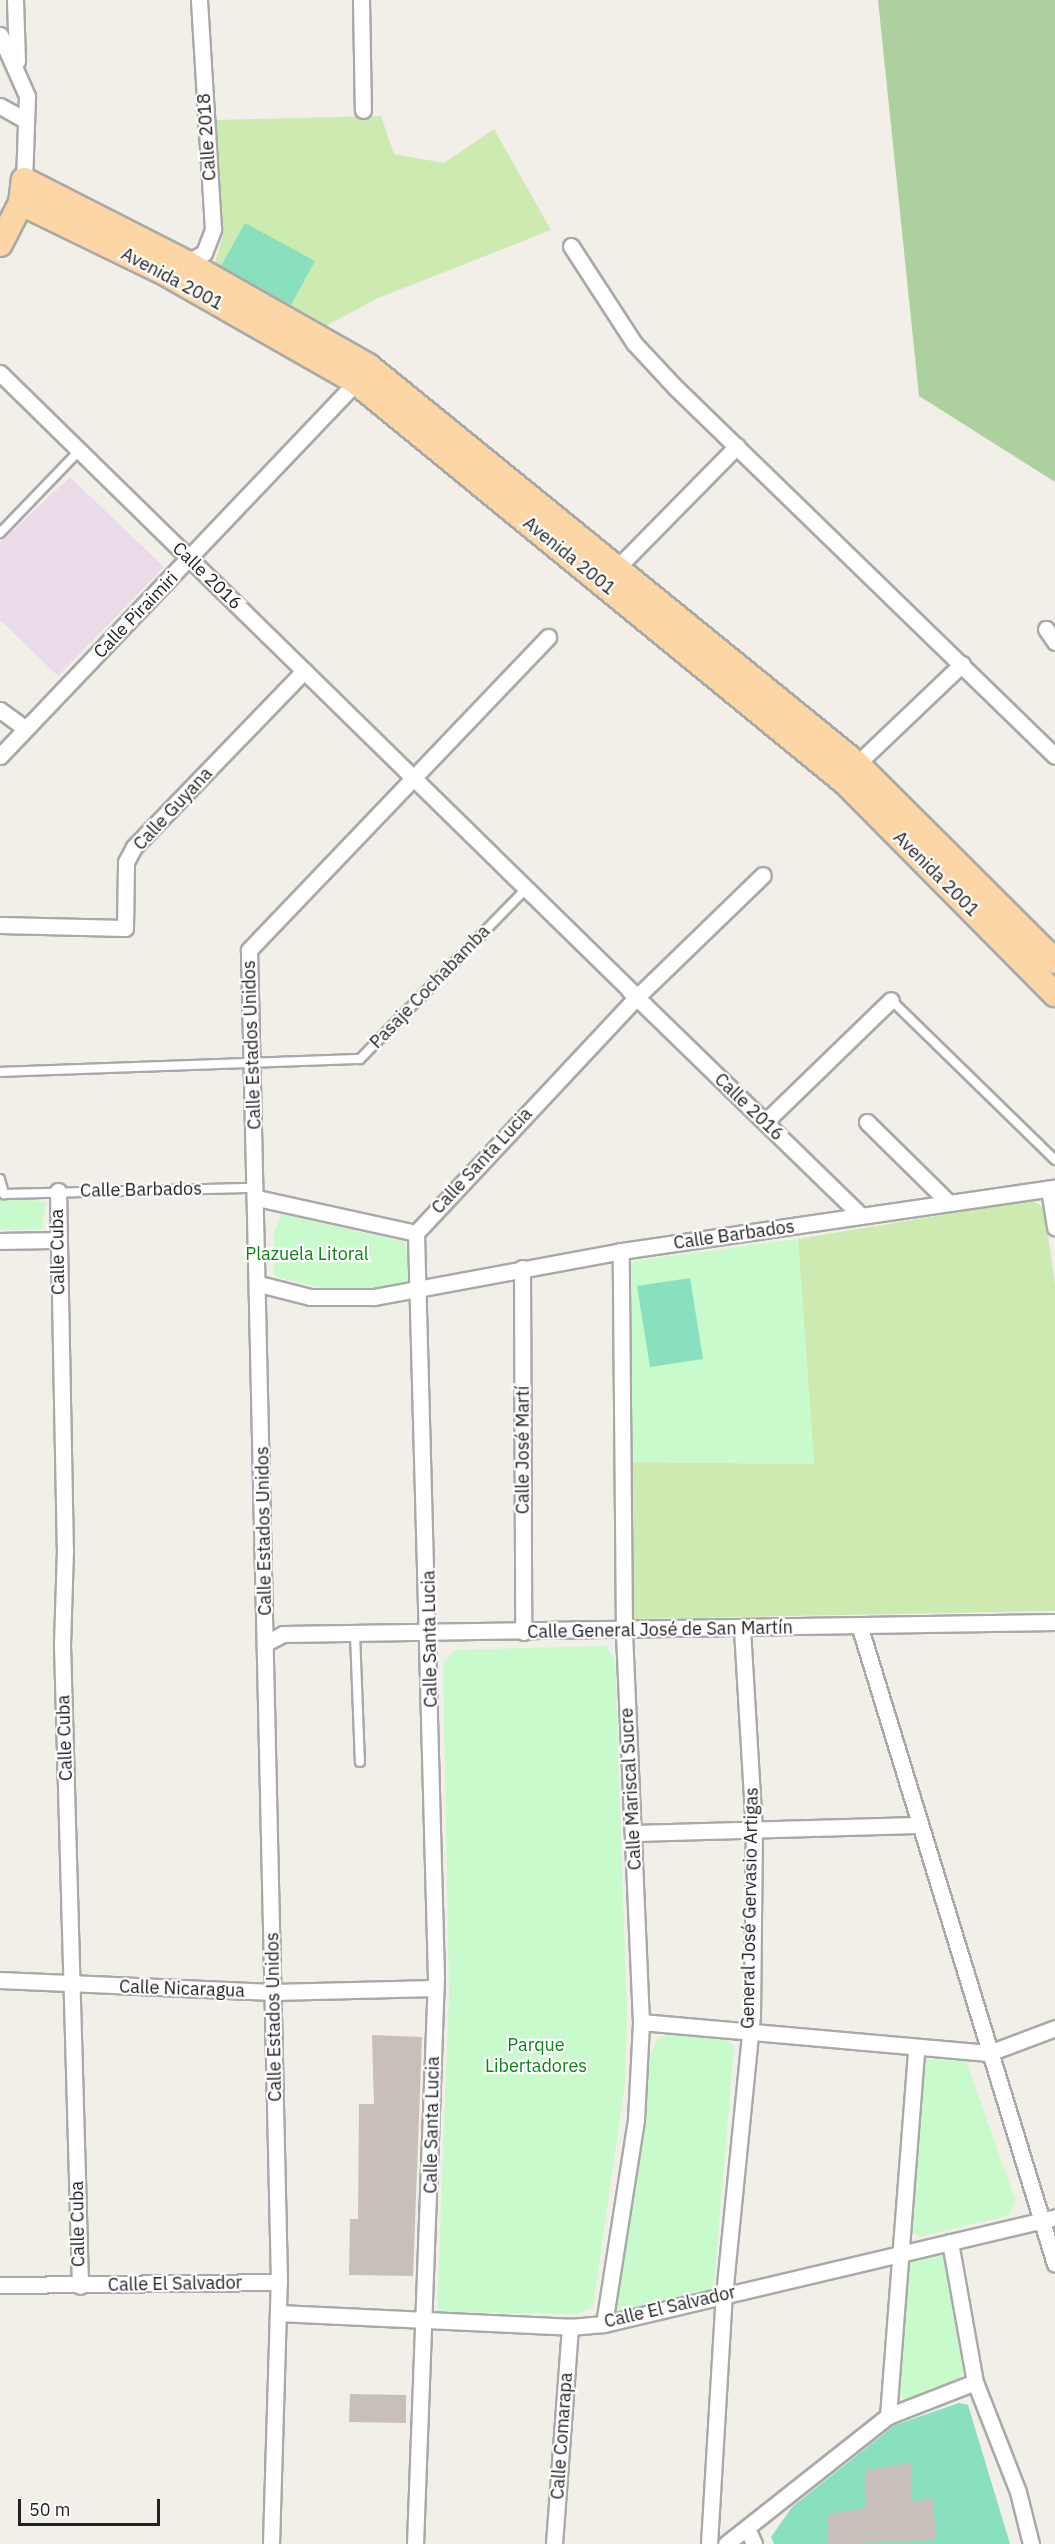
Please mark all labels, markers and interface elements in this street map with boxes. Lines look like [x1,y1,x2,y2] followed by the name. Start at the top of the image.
[193,92,221,182] street label: Calle 2018
[117,243,227,315] street label: Avenida 2001
[519,512,619,600] street label: Avenida 2001
[168,538,246,614] street label: Calle 2016
[89,567,183,663] street label: Calle Piraimiri
[129,763,217,855] street label: Calle Guyana
[889,827,983,921] street label: Avenida 2001
[366,921,494,1053] street label: Pasaje Cochabamba
[238,960,266,1130] street label: Calle Estados Unidos
[710,1069,788,1145] street label: Calle 2016
[427,1103,537,1219] street label: Calle Santa Lucia
[80,1178,202,1202] street label: Calle Barbados
[46,1209,70,1295] street label: Calle Cuba
[672,1216,796,1254] street label: Calle Barbados
[245,1243,369,1265] park label: Plazuela Litoral
[512,1386,534,1514] street label: Calle José Martí
[252,1446,276,1616] street label: Calle Estados Unidos
[418,1570,442,1708] street label: Calle Santa Lucia
[527,1617,793,1643] street label: Calle General José de San Martín
[53,1695,77,1781] street label: Calle Cuba
[616,1707,646,1871] street label: Calle Mariscal Sucre
[737,1787,763,2029] street label: General José Gervasio Artigas
[262,1932,286,2102] street label: Calle Estados Unidos
[119,1976,245,2002] street label: Calle Nicaragua
[485,2035,587,2078] park label: Parque Libertadores
[420,2056,444,2194] street label: Calle Santa Lucia
[66,2181,90,2267] street label: Calle Cuba
[108,2272,242,2296] street label: Calle El Salvador
[602,2281,738,2333] street label: Calle El Salvador
[547,2372,577,2500] street label: Calle Comarapa
[21,2487,164,2525] scale bar
[29,2498,71,2521] text: 50 m

